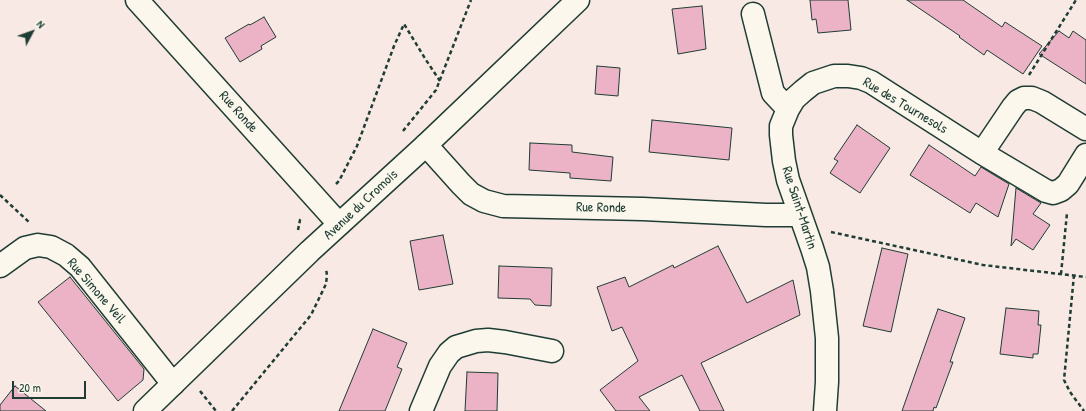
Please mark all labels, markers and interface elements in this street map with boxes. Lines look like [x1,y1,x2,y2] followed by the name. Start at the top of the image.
[12,12,52,52] north arrow
[34,17,48,31] text: N
[860,74,950,138] street label: Rue des Tournesols
[215,88,261,136] street label: Rue Ronde
[778,164,820,252] street label: Rue Saint-Martin
[320,166,402,244] street label: Avenue du Cromois
[576,199,626,217] street label: Rue Ronde
[63,255,129,327] street label: Rue Simone Veil
[14,373,88,399] scale bar
[19,379,41,396] text: 20 m

